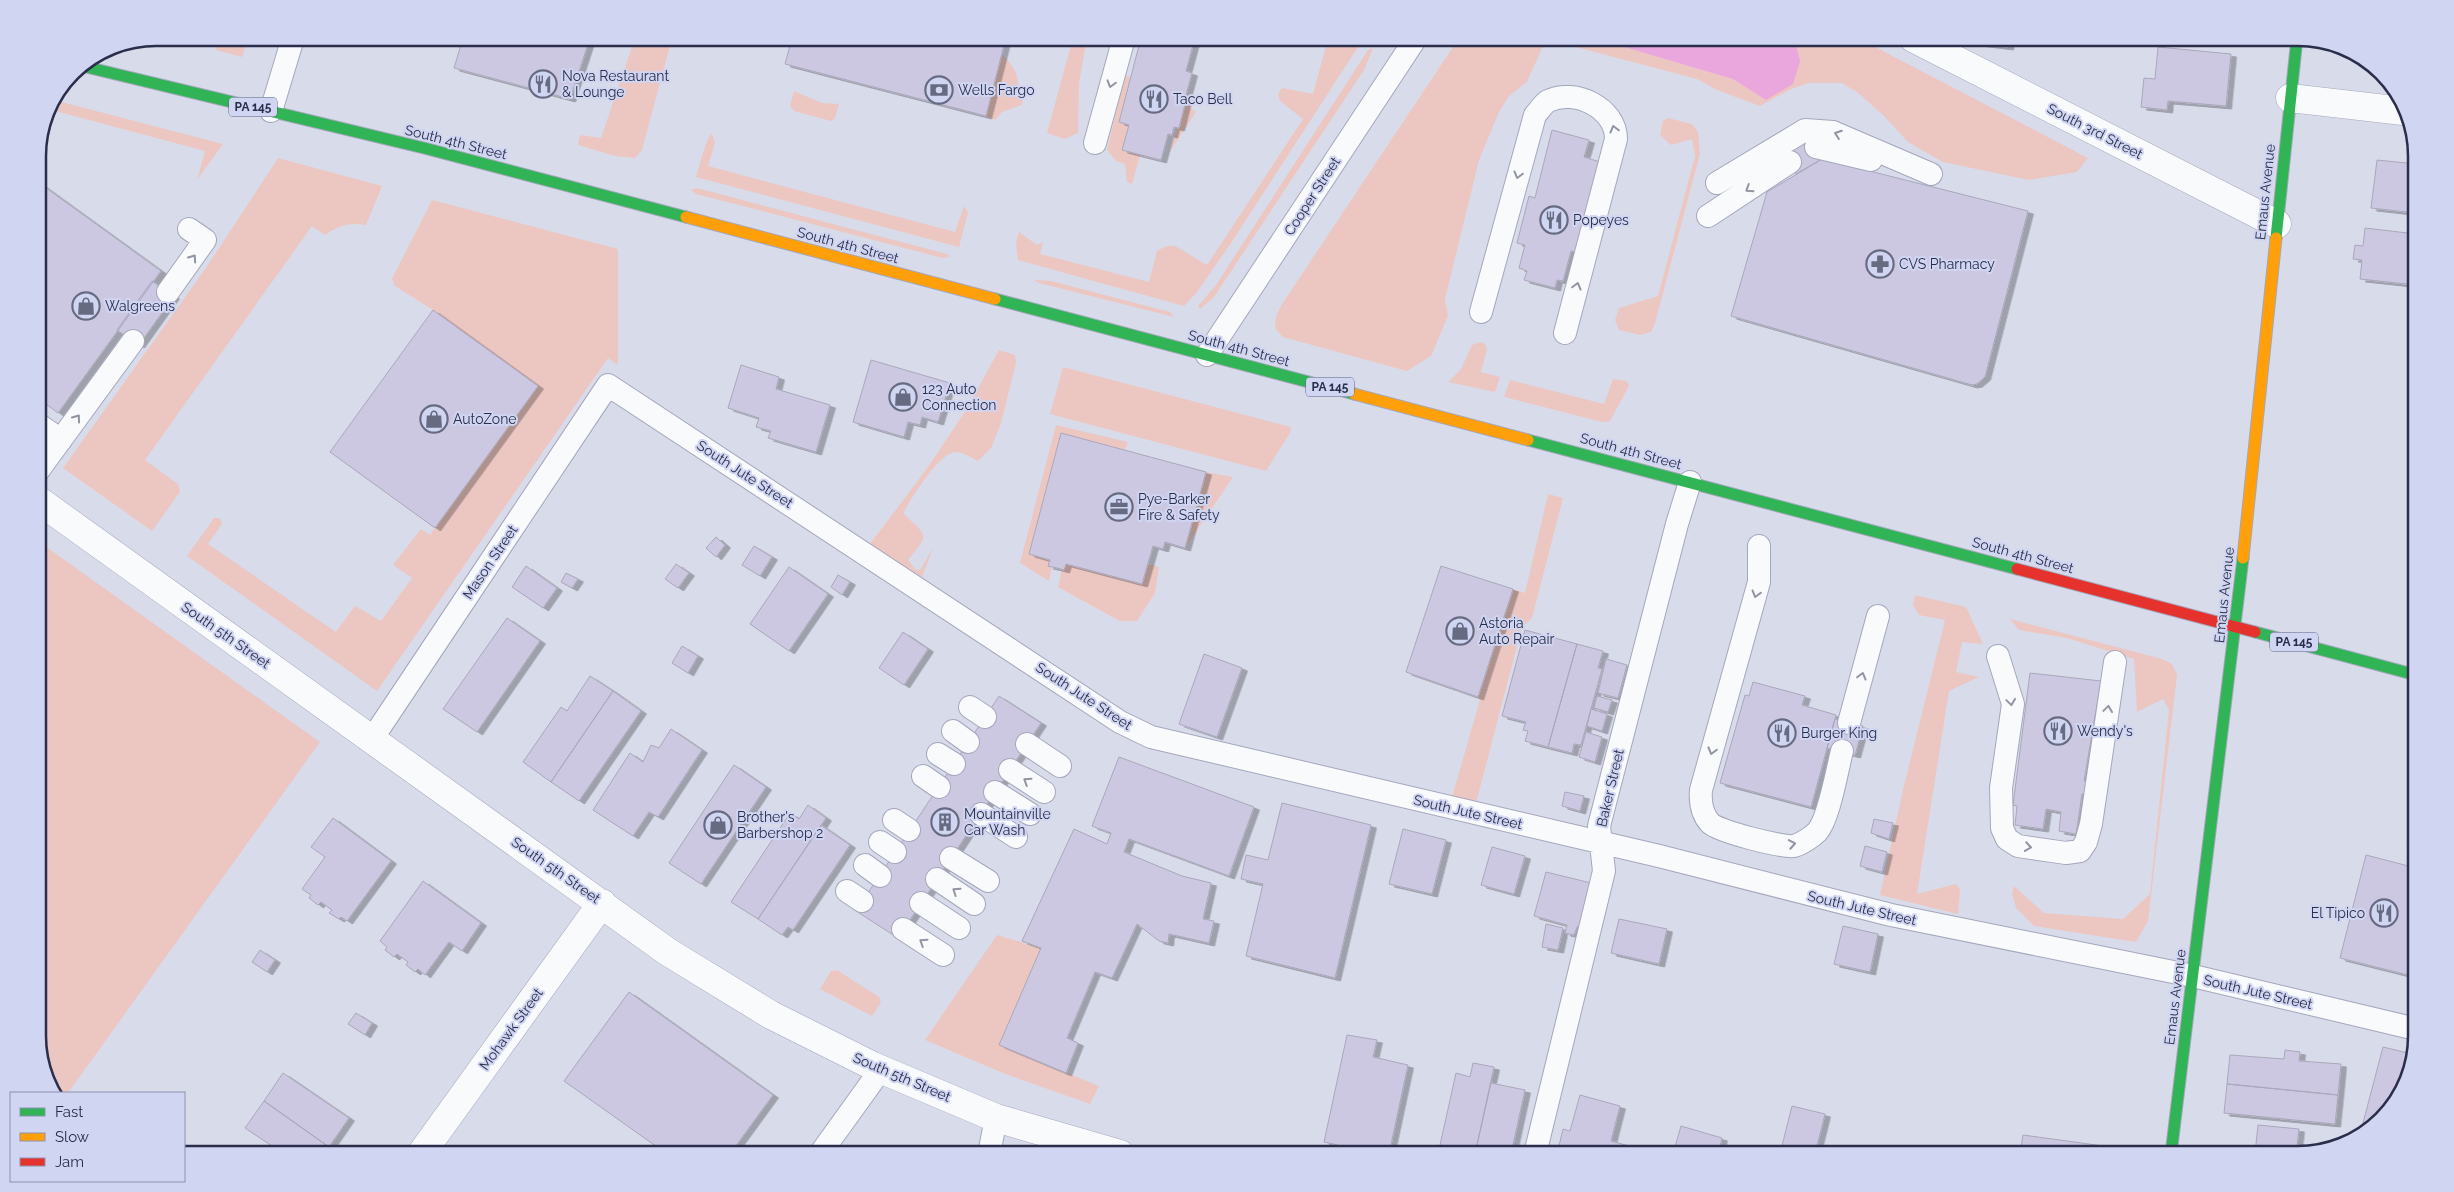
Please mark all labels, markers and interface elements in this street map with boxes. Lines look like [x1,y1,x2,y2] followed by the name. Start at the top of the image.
[562,68,669,100] place label: Nova Restaurant & Lounge
[528,69,558,99] restaurant icon: Nova Restaurant & Lounge
[924,75,954,105] bank icon: Wells Fargo
[1106,80,1117,89] one-way arrow
[958,82,1035,98] place label: Wells Fargo
[1139,84,1169,114] restaurant icon: Taco Bell
[1173,91,1233,107] place label: Taco Bell
[229,98,277,116] road number: PA 145
[2045,100,2146,162] street label: South 3rd Street
[403,122,509,162] street label: South 4th Street
[1609,125,1620,134] one-way arrow
[1834,130,1843,140] one-way arrow
[2252,143,2278,241] street label: Emaus Avenue
[1281,154,1343,238] street label: Cooper Street
[1514,170,1524,178] one-way arrow
[1746,182,1755,192] one-way arrow
[1539,205,1569,235] restaurant icon: Popeyes
[1573,212,1629,228] place label: Popeyes
[795,224,901,266] street label: South 4th Street
[1865,249,1895,279] pharmacy icon: CVS Pharmacy
[187,254,196,264] one-way arrow
[1899,256,1995,272] place label: CVS Pharmacy
[1571,282,1582,291] one-way arrow
[71,291,101,321] shop icon: Walgreens
[105,298,175,314] place label: Walgreens
[1186,327,1292,369] street label: South 4th Street
[1306,378,1354,397] road number: PA 145
[922,381,996,413] place label: 123 Auto Connection
[888,382,918,412] shop icon: 123 Auto Connection
[419,404,449,434] shop icon: AutoZone
[453,411,517,427] place label: AutoZone
[71,414,80,423] one-way arrow
[1578,430,1684,472] street label: South 4th Street
[694,437,796,511] street label: South Jute Street
[1138,491,1220,523] place label: Pye-Barker Fire & Safety
[1104,492,1134,522] office icon: Pye-Barker Fire & Safety
[459,522,521,602] street label: Mason Street
[1970,534,2076,576] street label: South 4th Street
[2211,546,2237,644] street label: Emaus Avenue
[1751,589,1761,598] one-way arrow
[179,598,274,672] street label: South 5th Street
[1479,615,1555,647] place label: Astoria Auto Repair
[1445,616,1475,646] shop icon: Astoria Auto Repair
[2270,632,2318,652] road number: PA 145
[1033,659,1135,733] street label: South Jute Street
[1856,671,1867,680] one-way arrow
[2005,699,2016,707] one-way arrow
[2102,705,2112,714] one-way arrow
[2043,716,2073,746] restaurant icon: Wendy's
[1767,718,1797,748] restaurant icon: Burger King
[2077,723,2133,739] place label: Wendy's
[1801,725,1877,741] place label: Burger King
[1707,746,1717,754] one-way arrow
[1593,747,1627,828] street label: Baker Street
[1023,777,1032,787] one-way arrow
[1412,792,1524,832] street label: South Jute Street
[964,806,1051,838] place label: Mountainville Car Wash
[930,807,960,837] building icon: Mountainville Car Wash
[737,809,823,841] place label: Brother's Barbershop 2
[703,810,733,840] shop icon: Brother's Barbershop 2
[509,833,604,907] street label: South 5th Street
[1787,840,1796,850] one-way arrow
[2024,842,2033,852] one-way arrow
[952,888,961,898] one-way arrow
[1806,888,1918,928] street label: South Jute Street
[2369,898,2399,928] restaurant icon: El Tipico
[2311,905,2365,921] place label: El Tipico
[919,939,929,948] one-way arrow
[2161,948,2189,1046] street label: Emaus Avenue
[2202,972,2314,1012] street label: South Jute Street
[476,985,546,1073] street label: Mohawk Street
[851,1049,953,1105] street label: South 5th Street
[10,1092,185,1182] legend
[55,1103,83,1121] text: Fast
[55,1128,89,1146] text: Slow
[55,1153,84,1171] text: Jam

